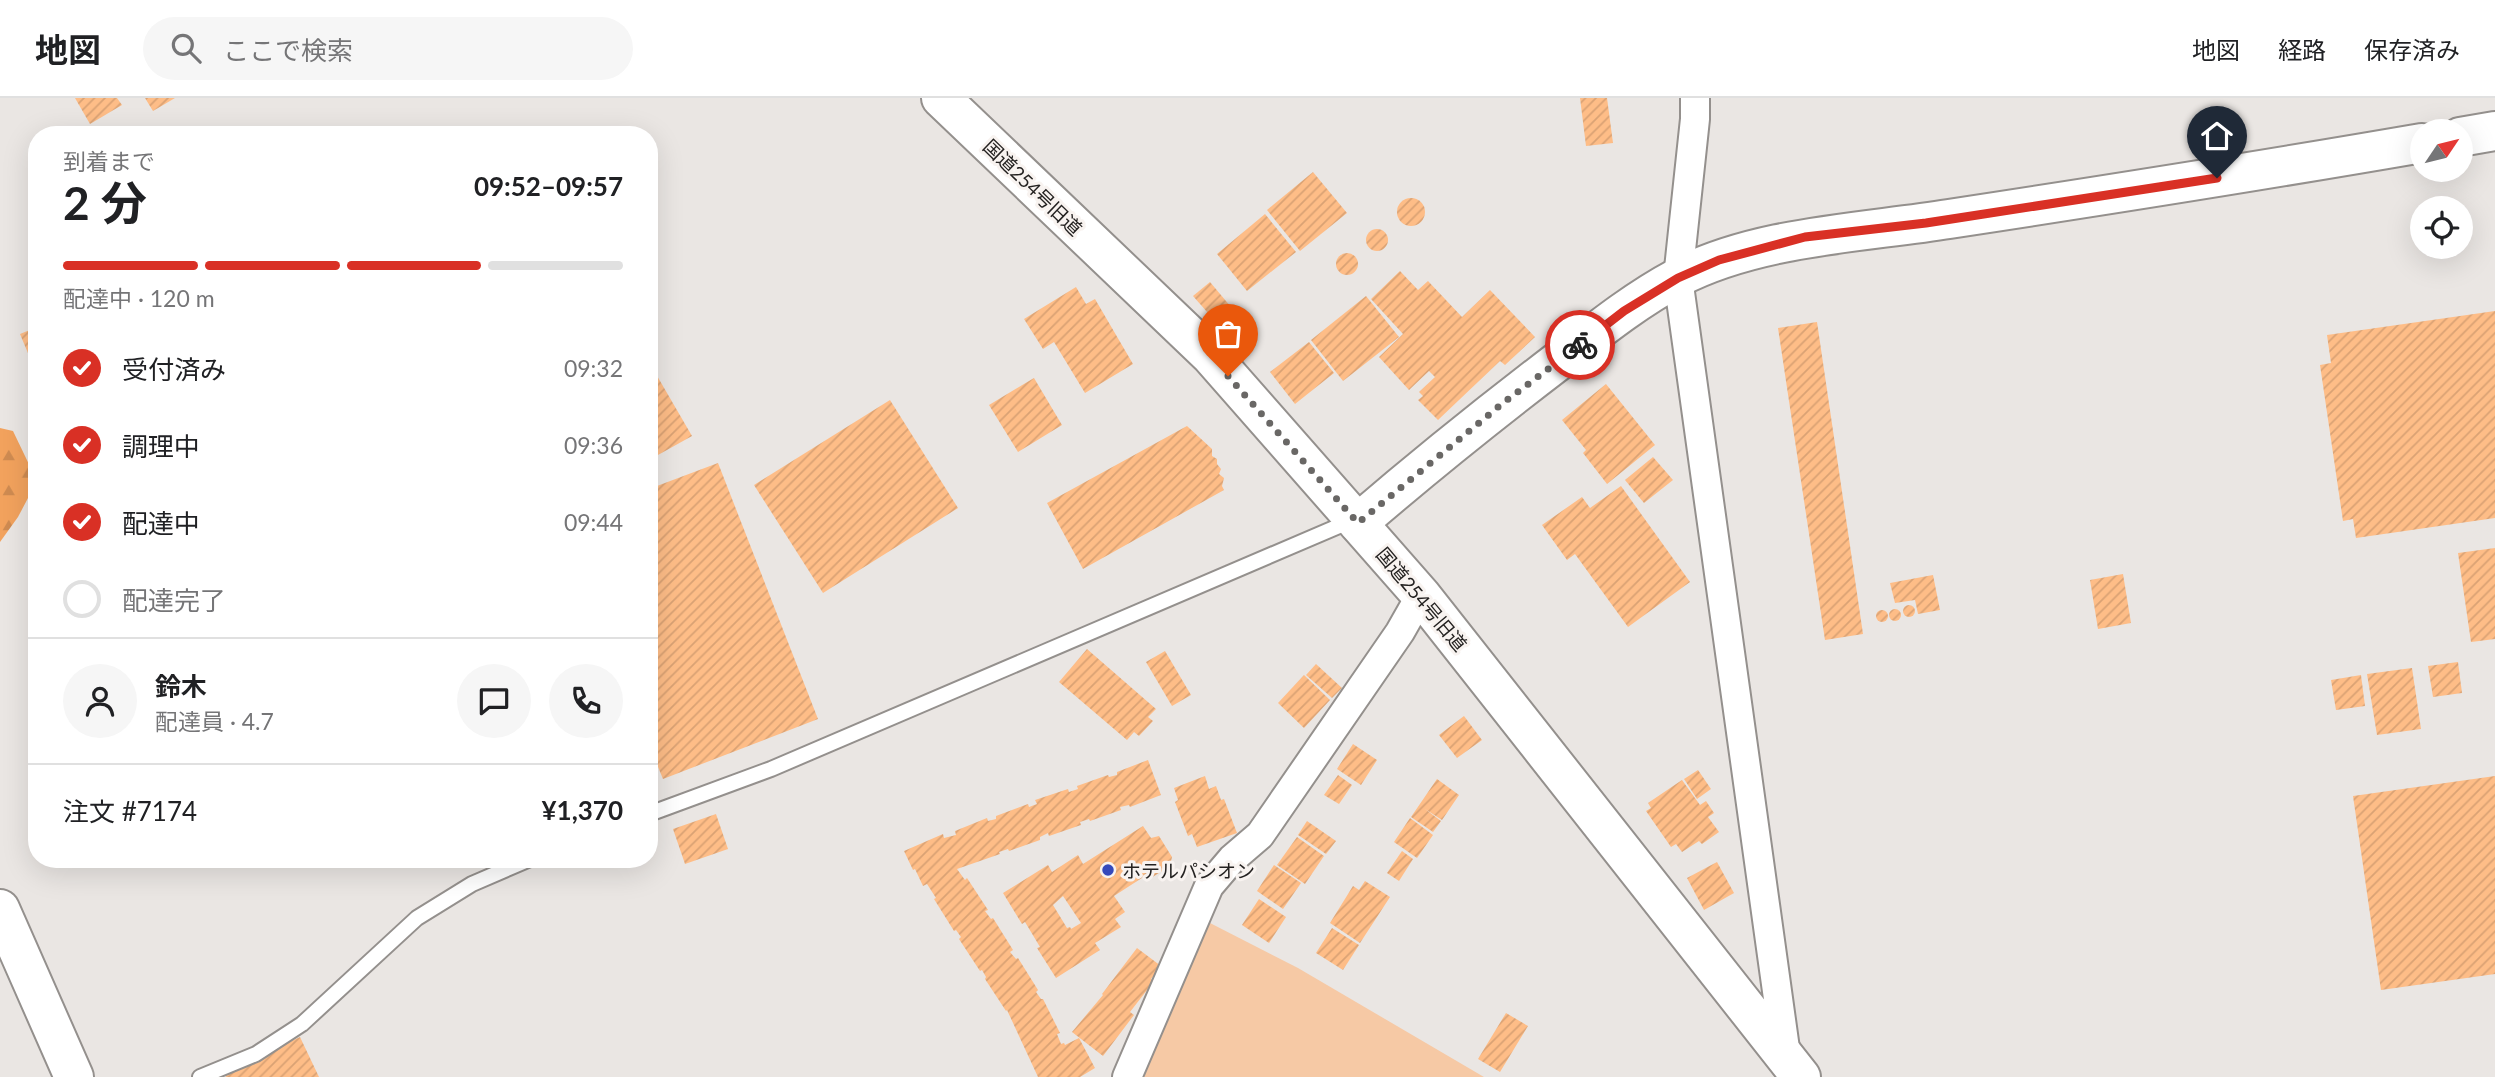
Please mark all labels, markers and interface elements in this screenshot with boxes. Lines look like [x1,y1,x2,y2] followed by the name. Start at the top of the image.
[143,17,633,80] search box
[35,29,101,69] text: 地図
[167,29,205,67] icon: search
[223,34,353,66] text: ここで検索
[2192,35,2240,64] text: 地図
[2278,35,2326,64] text: 経路
[2364,35,2460,64] text: 保存済み
[2187,106,2247,178] pin
[2198,117,2236,155] icon: home
[2410,119,2473,182] north arrow
[2410,119,2473,259] map controls
[979,134,1087,240] street label: 国道254号旧道
[63,147,155,175] text: 到着まで
[474,170,623,202] text: 09:52–09:57
[63,175,147,230] text: 2 分
[2410,196,2473,259] button: locate
[63,284,215,312] text: 配達中 · 120 m
[1198,304,1258,376] pin
[1545,310,1615,380] courier
[1209,315,1247,353] icon: bag
[1561,326,1599,364] icon: bike
[63,349,101,387] icon: check
[122,353,226,385] text: 受付済み
[564,354,623,382] text: 09:32
[63,426,101,464] icon: check
[122,430,200,462] text: 調理中
[564,431,623,459] text: 09:36
[63,503,101,541] icon: check
[122,507,200,539] text: 配達中
[564,508,623,536] text: 09:44
[1372,543,1472,655] street label: 国道254号旧道
[122,584,226,616] text: 配達完了
[63,664,137,738] button: person
[457,664,531,738] button: chat
[549,664,623,738] button: phone
[155,670,207,702] text: 鈴木
[155,707,274,735] text: 配達員 · 4.7
[542,794,623,826] text: ¥1,370
[63,795,197,827] text: 注文 #7174
[1122,859,1255,882] place label: ホテルパシオン
[1100,862,1116,878] marker: ホテルパシオン

